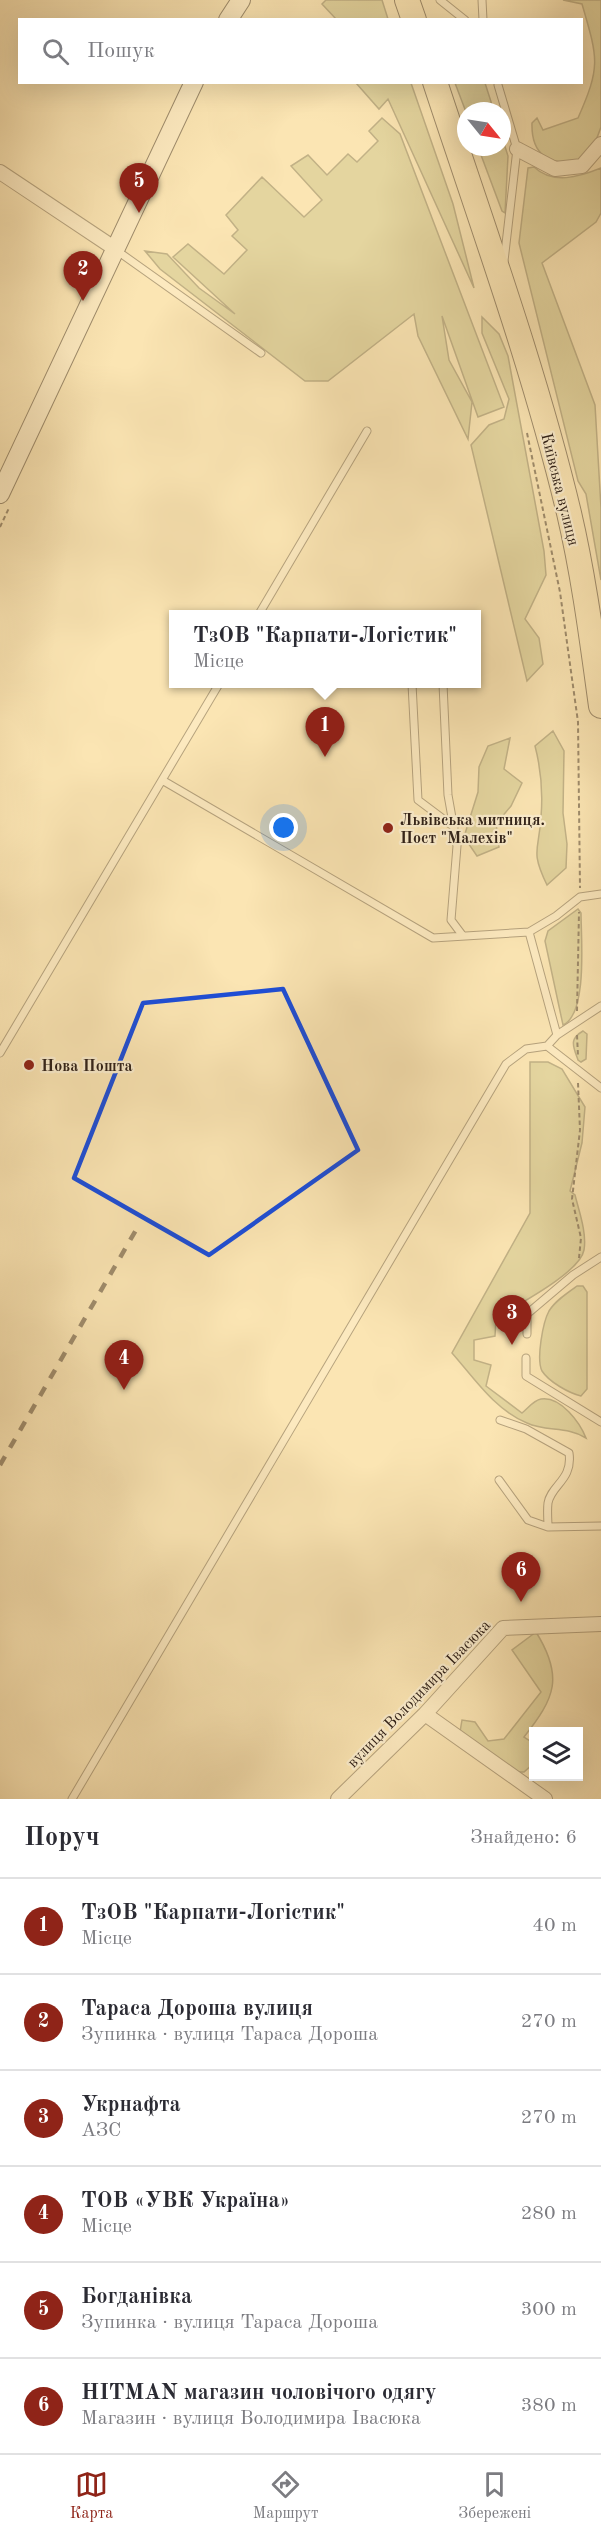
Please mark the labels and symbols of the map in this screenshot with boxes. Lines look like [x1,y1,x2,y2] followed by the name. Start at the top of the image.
[457,102,511,156] north arrow
[120,164,158,213] pin: 5
[64,252,103,301] pin: 2
[537,432,581,547] street label: Київська вулиця
[306,708,344,757] pin: 1
[269,813,298,842] your location
[400,813,545,847] place label: Львівська митниця. Пост "Малехів"
[381,821,395,835] marker: Львівська митниця. Пост "Малехів"
[22,1058,36,1072] marker: Нова Пошта
[41,1059,133,1075] place label: Нова Пошта
[492,1296,532,1345] pin: 3
[104,1340,144,1390] pin: 4
[502,1552,540,1602] pin: 6
[345,1617,494,1771] street label: вулиця Володимира Івасюка

